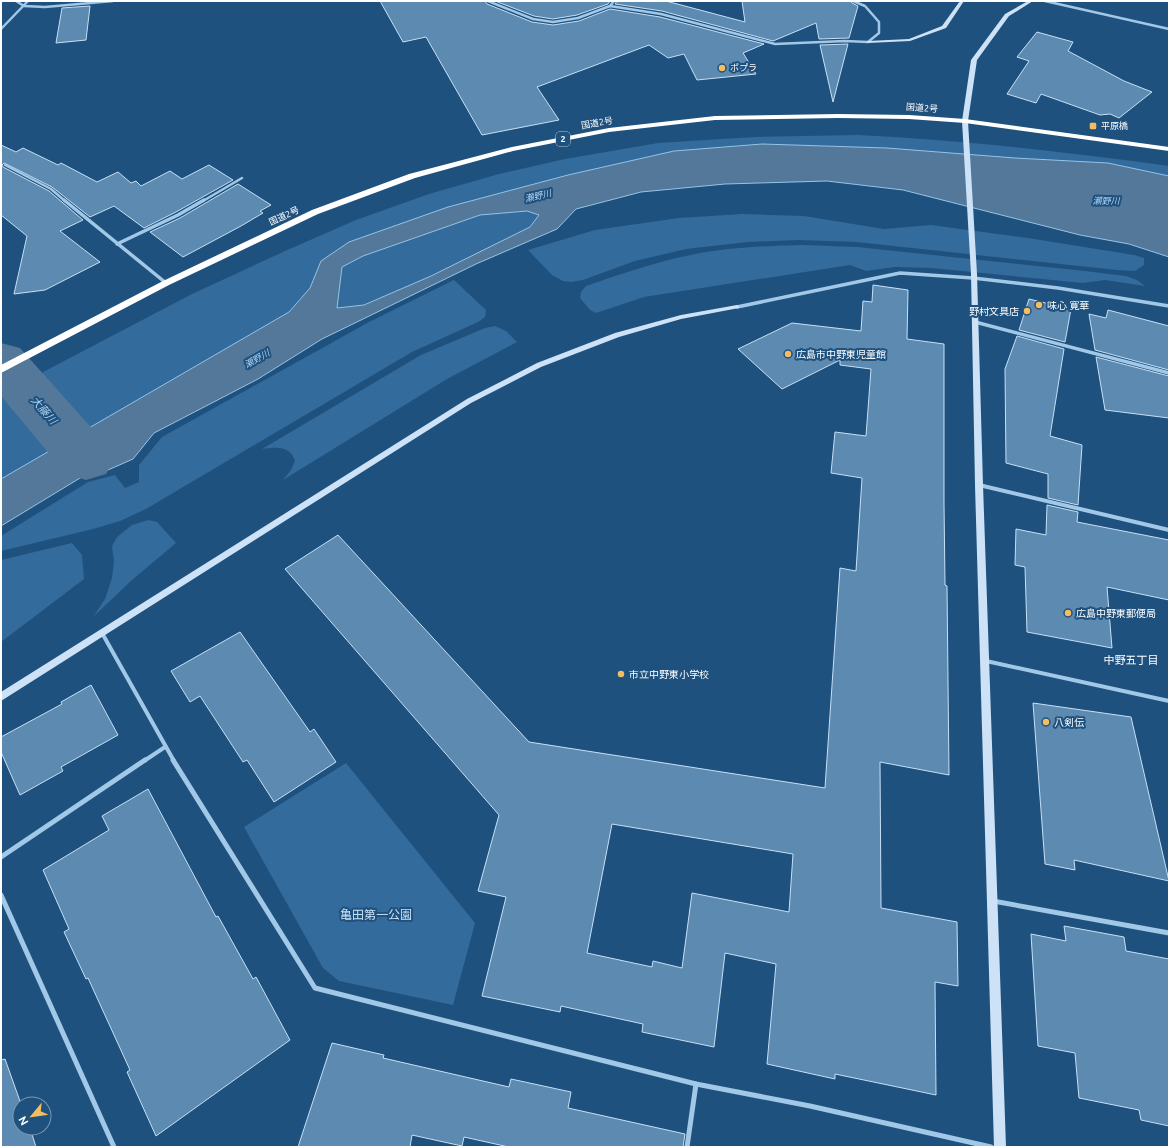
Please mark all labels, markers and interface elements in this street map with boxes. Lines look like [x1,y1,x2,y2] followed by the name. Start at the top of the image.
[717,63,727,73] marker: ポプラ
[730,63,757,73] place label: ポプラ
[906,102,938,114] street label: 国道2号
[580,115,614,131] street label: 国道2号
[1088,121,1098,131] marker: 平原橋
[1101,121,1128,131] place label: 平原橋
[556,132,570,146] road number: 2
[524,188,553,204] water label: 瀬野川
[1092,196,1120,206] water label: 瀬野川
[267,205,301,227] street label: 国道2号
[1034,300,1044,310] marker: 味心 寛華
[1047,300,1089,311] place label: 味心 寛華
[969,306,1019,317] place label: 野村文具店
[1022,306,1032,316] marker: 野村文具店
[243,347,272,370] water label: 瀬野川
[783,349,793,359] marker: 広島市中野東児童館
[796,349,886,360] place label: 広島市中野東児童館
[29,394,60,427] water label: 大藤川
[1063,608,1073,618] marker: 広島中野東郵便局
[1076,608,1156,619] place label: 広島中野東郵便局
[1104,654,1159,666] district label: 中野五丁目
[616,669,626,679] marker: 市立中野東小学校
[629,669,709,680] place label: 市立中野東小学校
[1041,717,1051,727] marker: 八剣伝
[1054,717,1084,728] place label: 八剣伝
[340,908,412,921] park label: 亀田第一公園
[12,1096,52,1136] north arrow
[16,1114,30,1127] text: N

